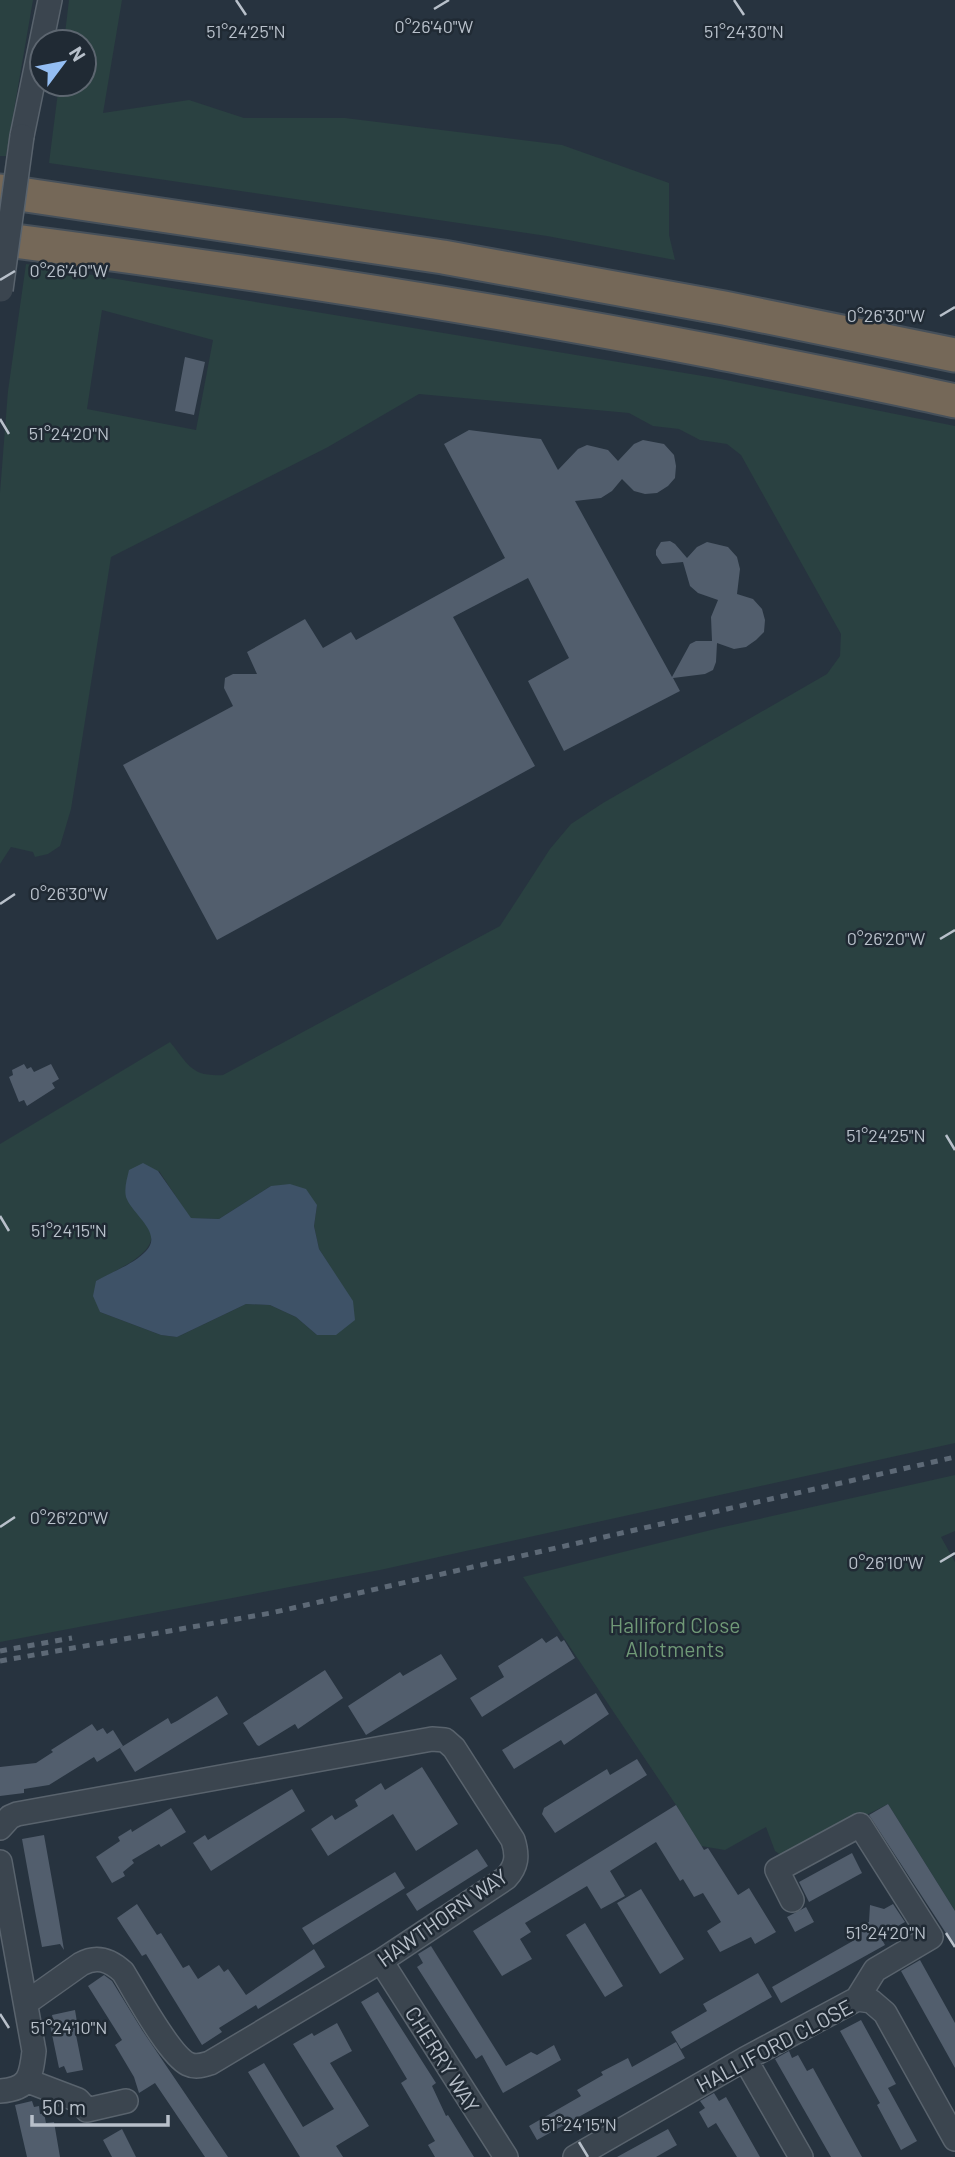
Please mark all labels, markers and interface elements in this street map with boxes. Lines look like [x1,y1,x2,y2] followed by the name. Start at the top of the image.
[395,15,474,37] text: 0°26'40"W
[206,20,286,42] text: 51°24'25"N
[704,20,784,42] text: 51°24'30"N
[28,28,98,98] north arrow
[65,42,91,65] text: N
[30,259,109,281] text: 0°26'40"W
[847,304,925,326] text: 0°26'30"W
[29,422,109,444] text: 51°24'20"N
[30,882,108,904] text: 0°26'30"W
[847,927,926,949] text: 0°26'20"W
[846,1124,926,1146] text: 51°24'25"N
[31,1219,107,1241] text: 51°24'15"N
[30,1506,109,1528] text: 0°26'20"W
[848,1551,924,1573] text: 0°26'10"W
[610,1612,740,1661] park label: Halliford Close Allotments
[372,1863,512,1971] street label: HAWTHORN WAY
[846,1921,926,1943] text: 51°24'20"N
[692,1993,856,2097] street label: HALLIFORD CLOSE
[401,2001,486,2117] street label: CHERRY WAY
[31,2016,107,2038] text: 51°24'10"N
[32,2084,168,2128] scale bar
[42,2094,86,2119] text: 50 m
[541,2113,617,2135] text: 51°24'15"N

